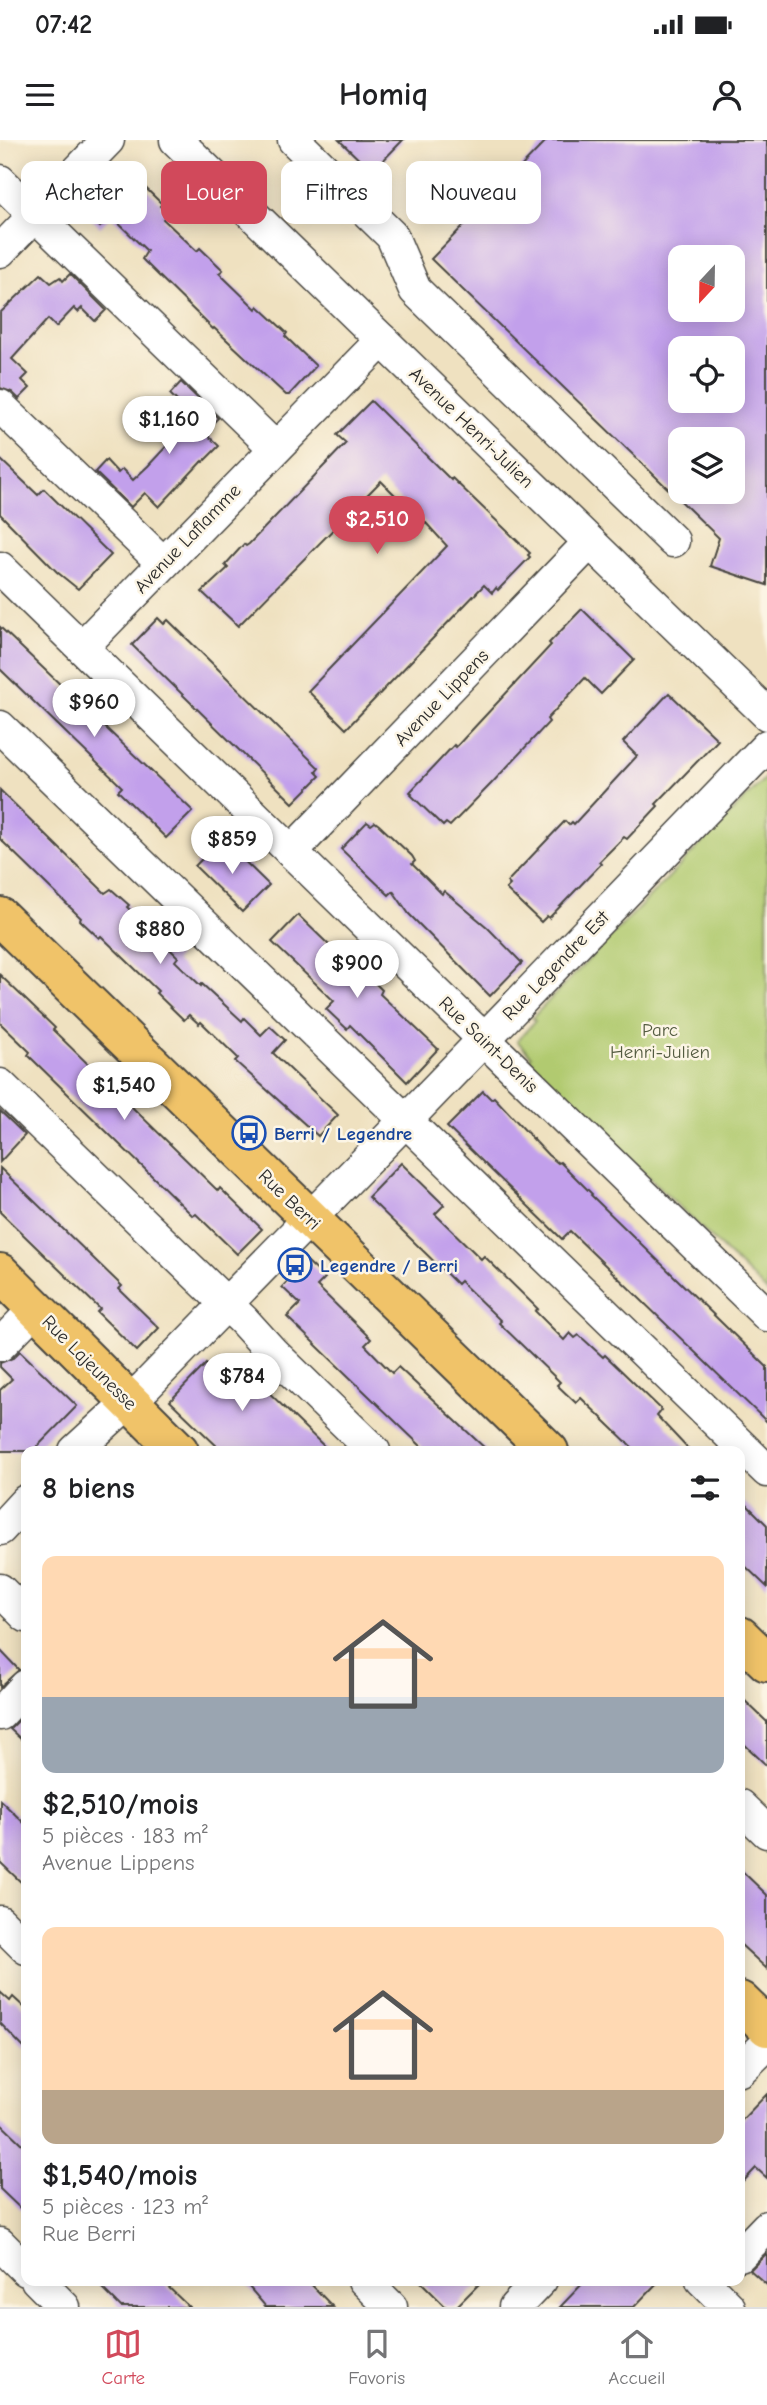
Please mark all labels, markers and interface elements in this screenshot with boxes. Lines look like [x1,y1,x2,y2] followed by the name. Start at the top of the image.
[35,10,92,40] text: 07:42
[21,76,59,114] icon: menu
[339,76,428,113] text: Homiq
[708,76,746,114] icon: person
[21,161,147,224] chip: Acheter
[161,161,267,224] chip: Louer
[281,161,392,224] chip: Filtres
[406,161,541,224] chip: Nouveau
[668,245,746,322] north arrow
[668,245,745,504] map controls
[668,336,745,413] button: locate
[405,363,538,493] street label: Avenue Henri-Julien
[112,396,226,456] pin: $1,160
[138,405,200,432] text: $1,160
[668,427,745,504] button: layers
[130,479,245,598] street label: Avenue Laflamme
[320,496,434,556] pin: $2,510
[345,505,409,532] text: $2,510
[390,645,494,751] street label: Avenue Lippens
[53,680,135,739] pin: $960
[68,688,120,715] text: $960
[191,816,273,876] pin: $859
[207,825,257,852] text: $859
[119,906,201,966] pin: $880
[498,906,614,1025] street label: Rue Legendre Est
[135,915,185,942] text: $880
[316,940,398,1000] pin: $900
[331,949,383,976] text: $900
[434,992,543,1098] street label: Rue Saint-Denis
[610,1019,710,1063] park label: Parc Henri-Julien
[67,1062,181,1122] pin: $1,540
[92,1071,156,1098] text: $1,540
[230,1114,268,1152] bus stop icon: Berri / Legendre
[274,1123,412,1145] place label: Berri / Legendre
[254,1165,325,1235] street label: Rue Berri
[276,1246,314,1284] bus stop icon: Legendre / Berri
[320,1255,458,1277] place label: Legendre / Berri
[37,1311,141,1415] street label: Rue Lajeunesse
[201,1354,283,1413] pin: $784
[219,1362,265,1389] text: $784
[686,1469,724,1507] icon: filters
[42,1471,135,1506] text: 8 biens
[320,1601,446,1727] icon: home
[42,1787,198,1822] text: $2,510/mois
[42,1822,208,1849] text: 5 pièces · 183 m²
[42,1849,195,1876] text: Avenue Lippens
[320,1972,446,2098] icon: home
[42,2158,197,2193] text: $1,540/mois
[42,2193,208,2220] text: 5 pièces · 123 m²
[42,2220,136,2247] text: Rue Berri
[102,2325,145,2389] tab: Carte
[348,2325,405,2389] tab: Favoris
[608,2325,665,2389] tab: Accueil

